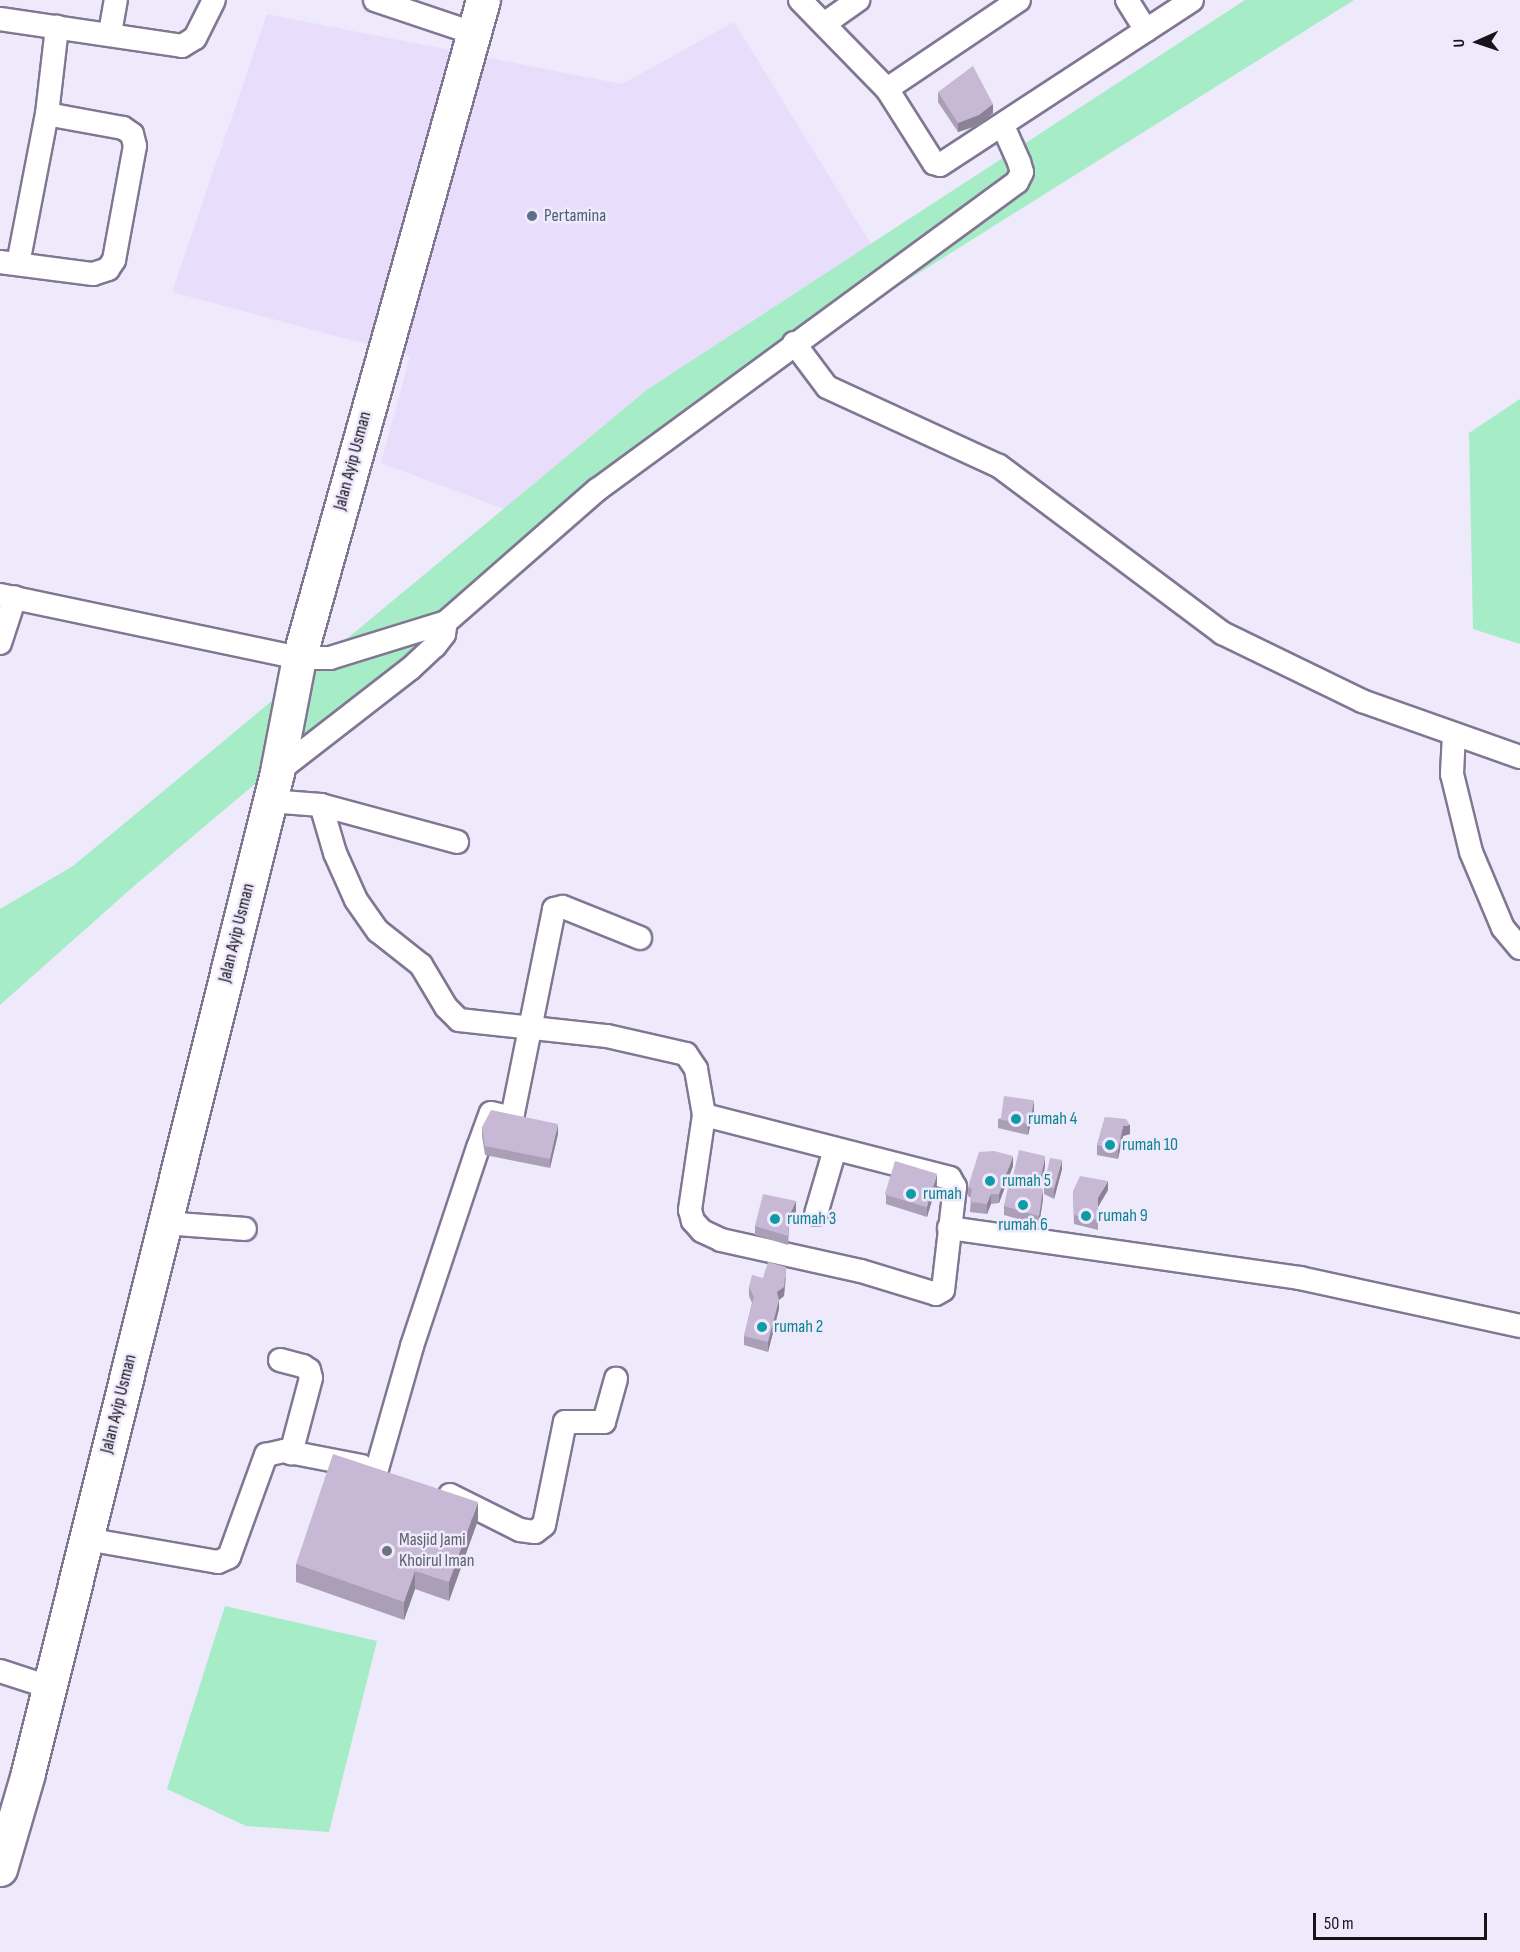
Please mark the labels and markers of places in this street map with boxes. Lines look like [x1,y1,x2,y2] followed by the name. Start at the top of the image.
[544,205,606,227] place label: Pertamina
[525,209,539,223] marker: Pertamina
[1028,1108,1077,1130] place label: rumah 4
[1009,1112,1023,1126] marker: rumah 4
[1122,1134,1178,1156] place label: rumah 10
[1103,1138,1117,1152] marker: rumah 10
[1002,1170,1051,1192] place label: rumah 5
[983,1174,997,1188] marker: rumah 5
[923,1183,962,1205] place label: rumah
[904,1187,918,1201] marker: rumah
[1016,1198,1030,1212] marker: rumah 6
[1098,1205,1148,1227] place label: rumah 9
[787,1208,836,1230] place label: rumah 3
[1079,1209,1093,1223] marker: rumah 9
[768,1212,782,1226] marker: rumah 3
[998,1214,1048,1236] place label: rumah 6
[774,1316,823,1338] place label: rumah 2
[755,1320,769,1334] marker: rumah 2
[399,1530,474,1572] place label: Masjid Jami Khoirul Iman
[380,1544,394,1558] marker: Masjid Jami Khoirul Iman

